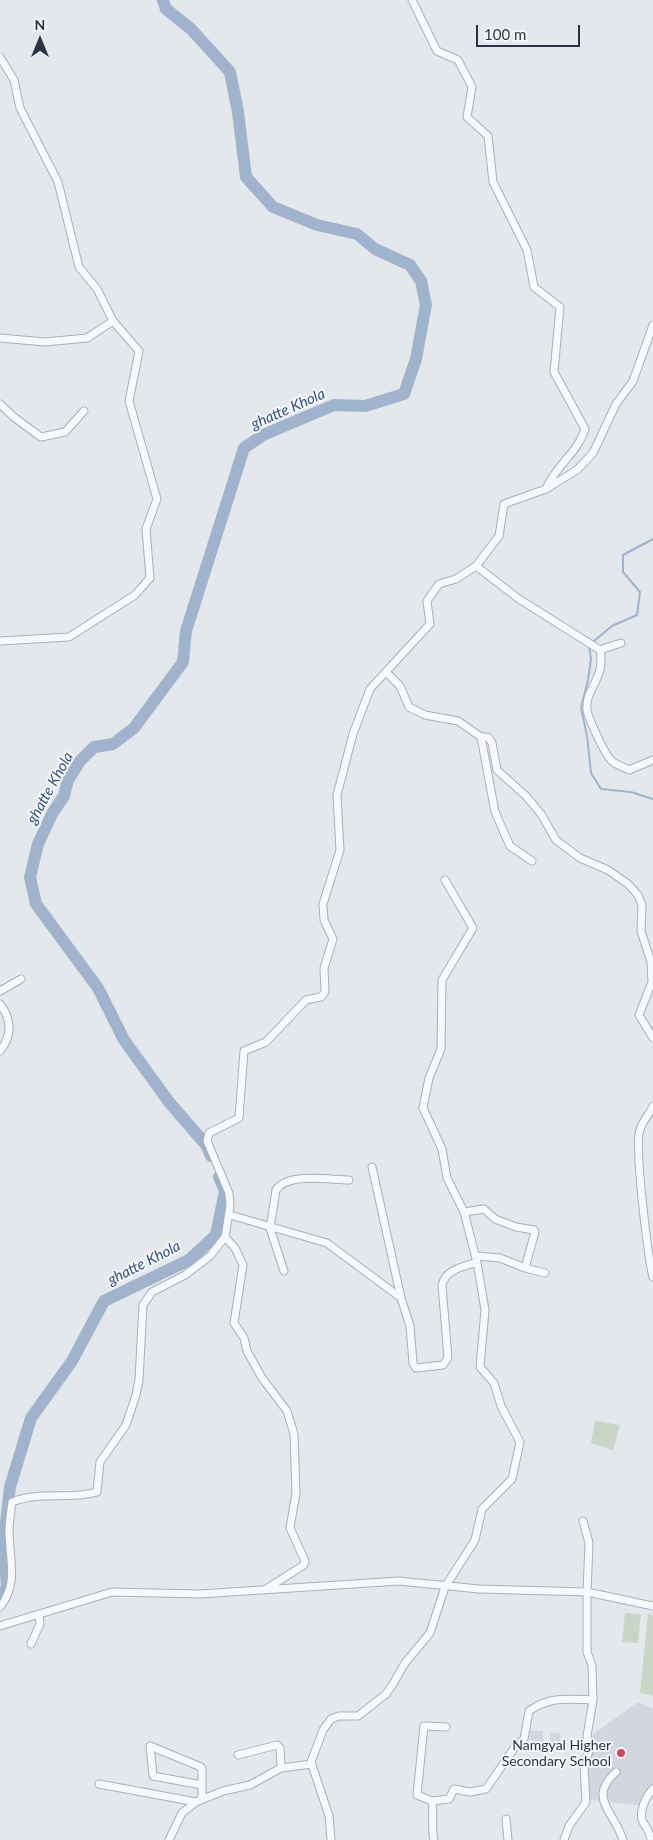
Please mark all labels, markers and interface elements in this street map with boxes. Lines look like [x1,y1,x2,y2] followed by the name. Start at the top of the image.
[15,15,65,65] north arrow
[478,15,582,47] scale bar
[35,16,45,33] text: N
[484,25,526,43] text: 100 m
[248,385,328,433] water label: ghatte Khola
[23,749,77,827] water label: ghatte Khola
[105,1237,183,1289] water label: ghatte Khola
[502,1737,611,1770] place label: Namgyal Higher Secondary School
[615,1747,627,1759] marker: Namgyal Higher Secondary School

